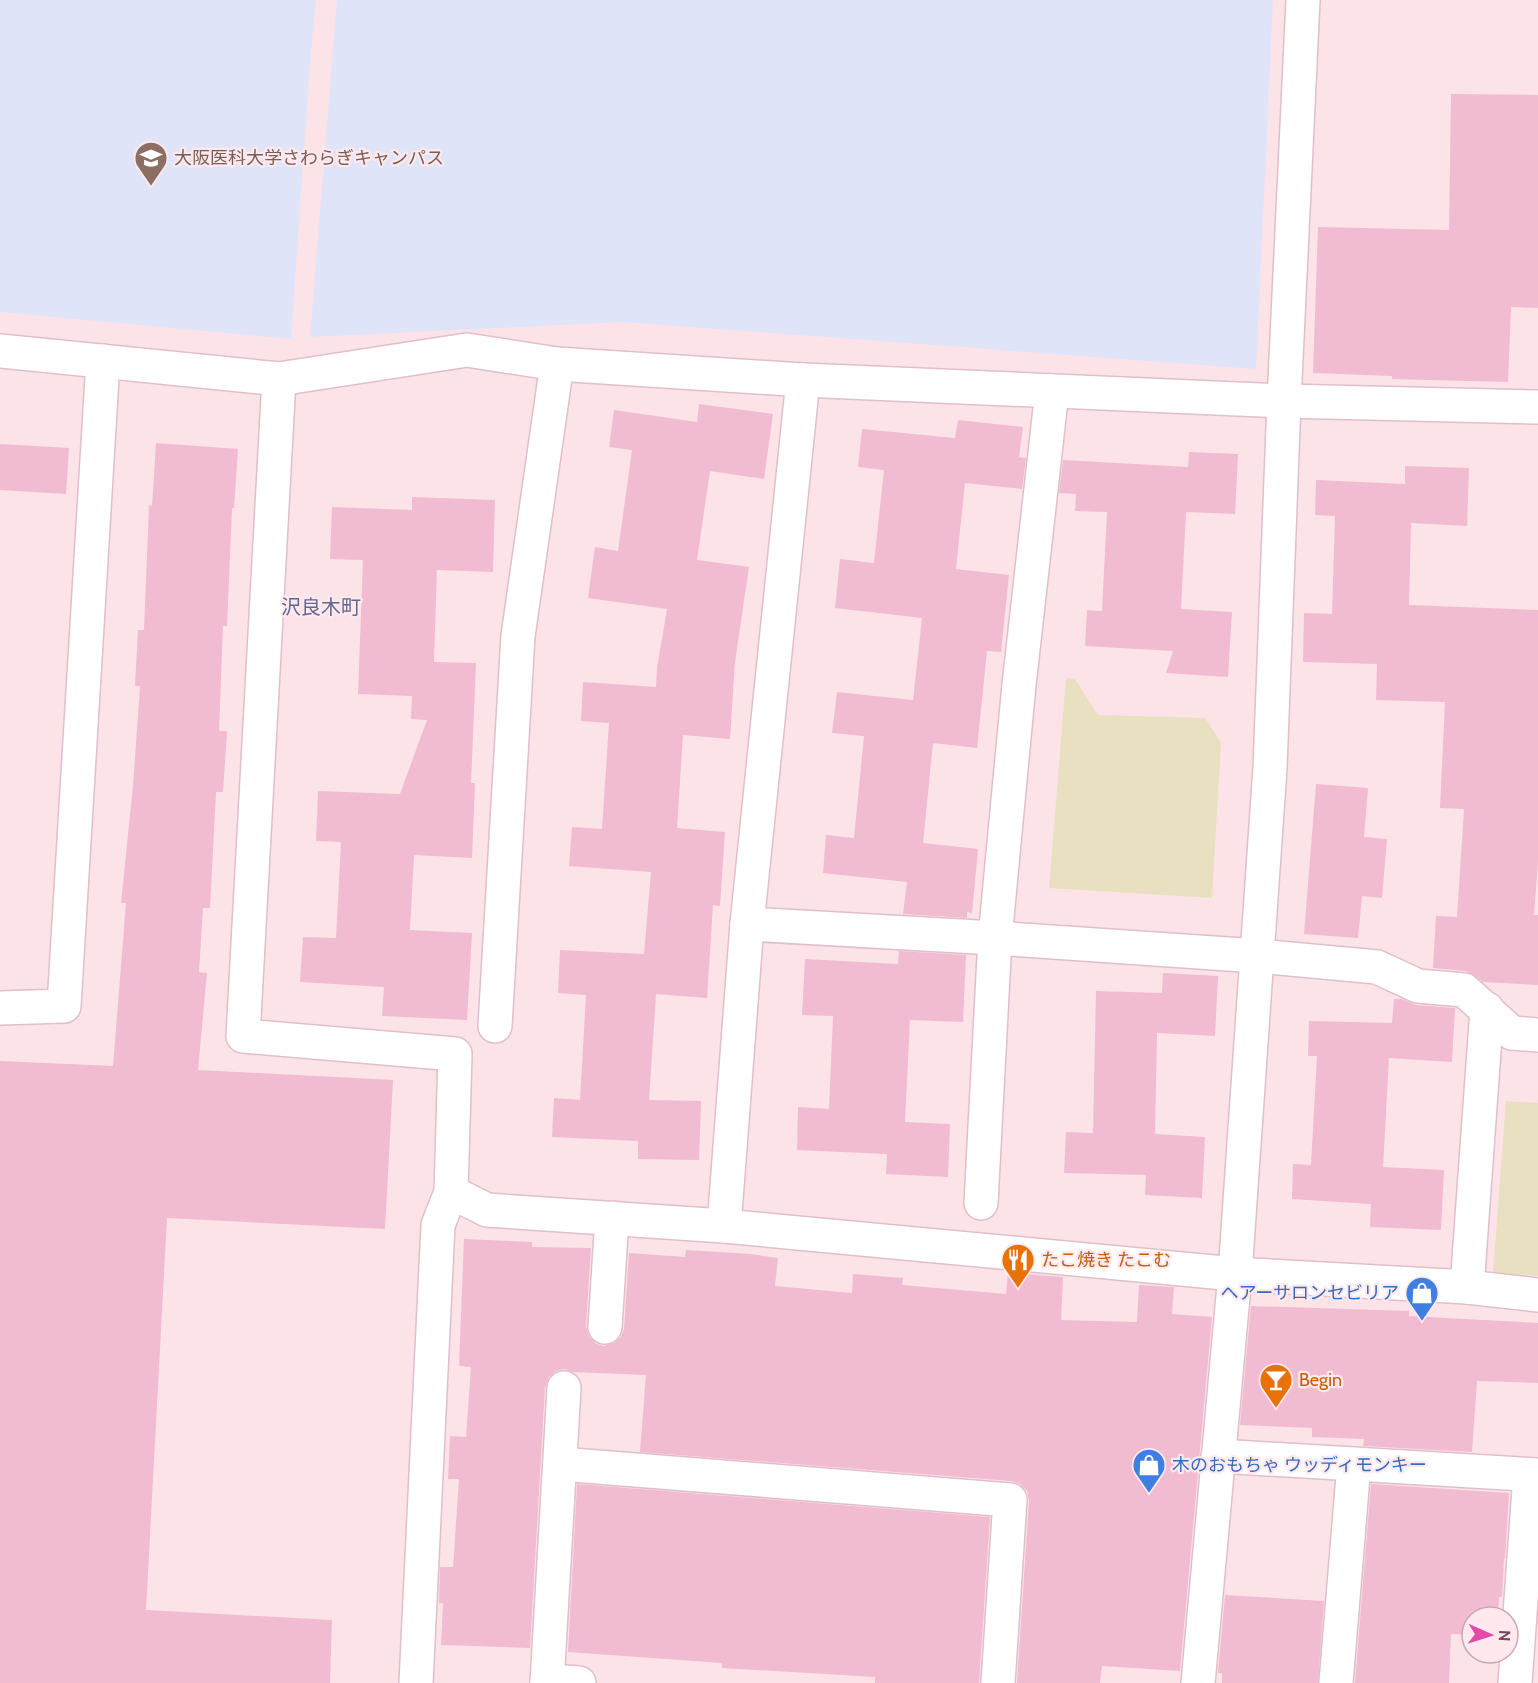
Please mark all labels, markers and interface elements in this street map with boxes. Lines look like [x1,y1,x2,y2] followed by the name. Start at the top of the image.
[133,140,169,187] school or university icon: 大阪医科大学さわらぎキャンパス
[174,147,444,169] place label: 大阪医科大学さわらぎキャンパス
[281,595,361,619] district label: 沢良木町
[1000,1242,1036,1289] restaurant icon: たこ焼き たこむ
[1041,1249,1171,1271] place label: たこ焼き たこむ
[1404,1275,1440,1322] shop icon: ヘアーサロンセビリア
[1220,1282,1399,1304] place label: ヘアーサロンセビリア
[1258,1362,1294,1409] bar icon: Begin
[1299,1369,1342,1391] place label: Begin
[1131,1447,1167,1494] shop icon: 木のおもちゃ ウッディモンキー
[1172,1454,1427,1476] place label: 木のおもちゃ ウッディモンキー
[1460,1605,1520,1665] north arrow
[1495,1630,1514,1642] text: N

